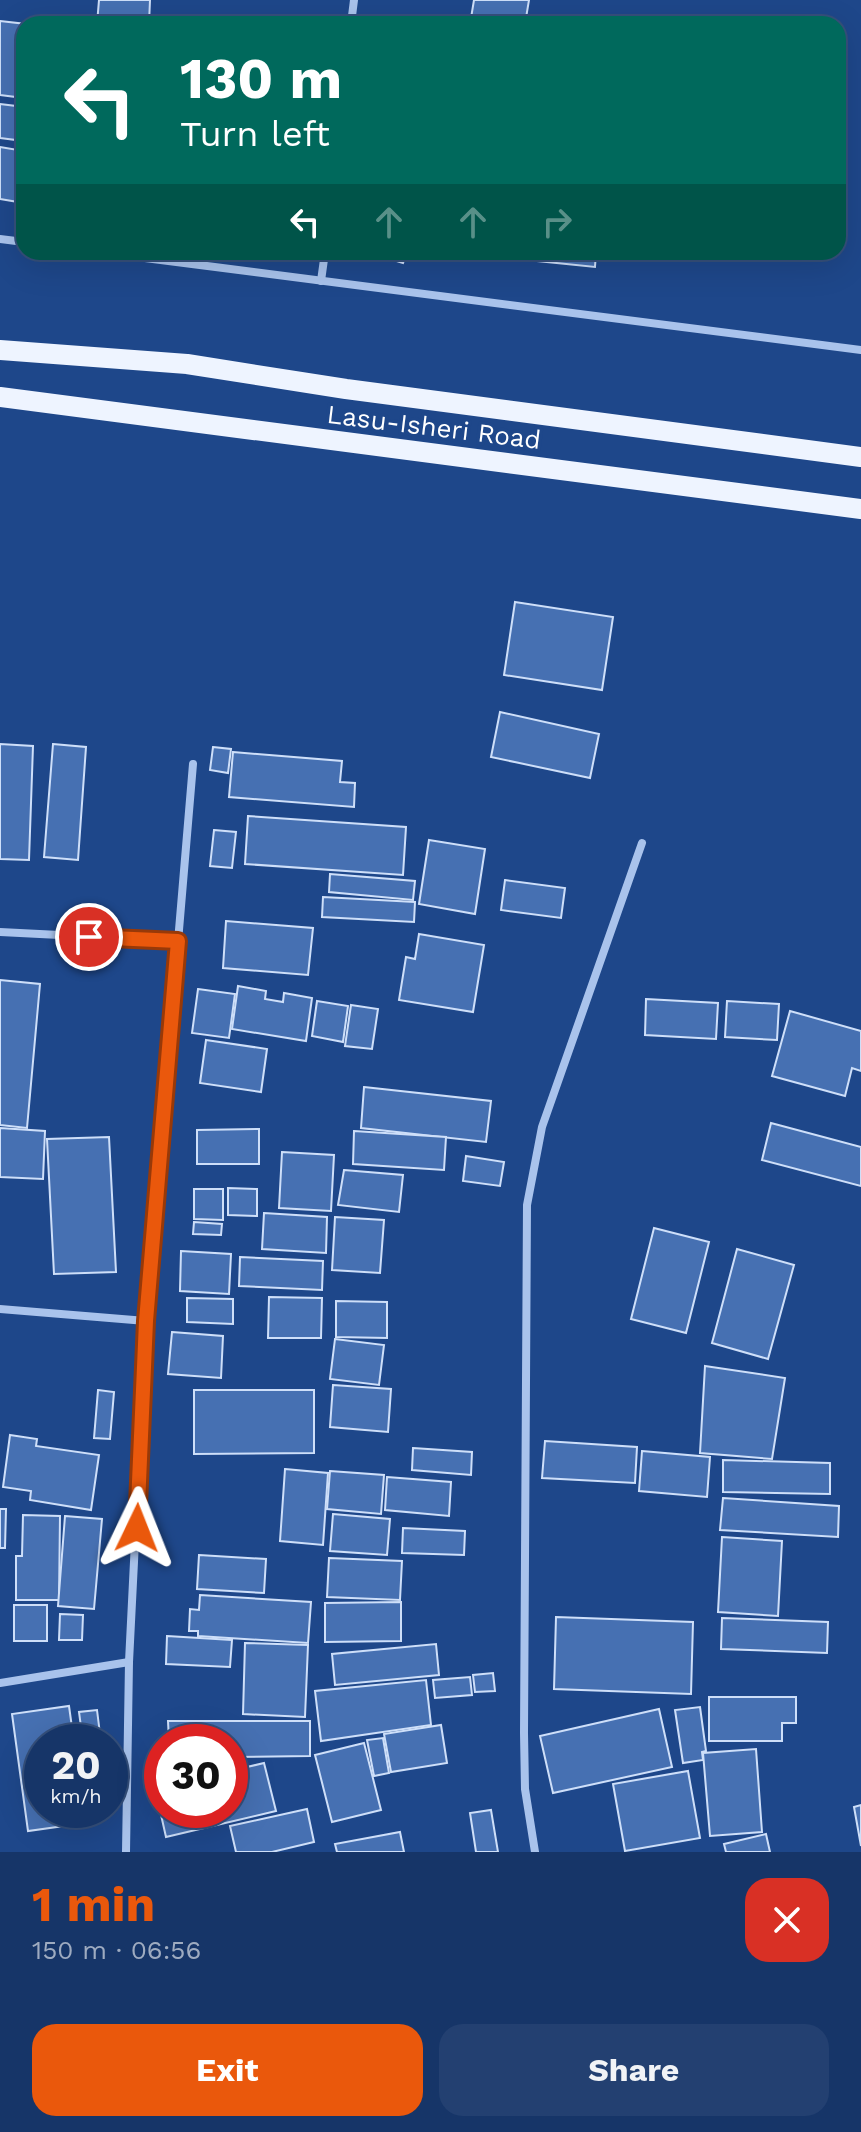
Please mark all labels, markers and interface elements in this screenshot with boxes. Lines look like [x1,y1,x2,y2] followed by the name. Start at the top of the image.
[180,46,342,112] text: 130 m
[48,48,152,152] icon: left
[180,113,330,155] text: Turn left
[283,200,327,244] icon: left
[367,200,411,244] icon: ahead
[451,200,495,244] icon: ahead
[535,200,579,244] icon: right
[325,399,543,455] street label: Lasu-Isheri Road
[55,903,123,971] pin
[67,915,111,959] icon: arrive
[95,1486,179,1570] position arrow
[144,1724,248,1828] speed limit sign: 30
[51,1742,101,1789] text: 20
[50,1784,102,1808] text: km/h
[32,1876,155,1933] text: 1 min
[745,1878,829,1962] button: close
[32,1935,201,1965] text: 150 m · 06:56
[32,2024,423,2116] button: Exit
[439,2024,829,2116] button: Share

